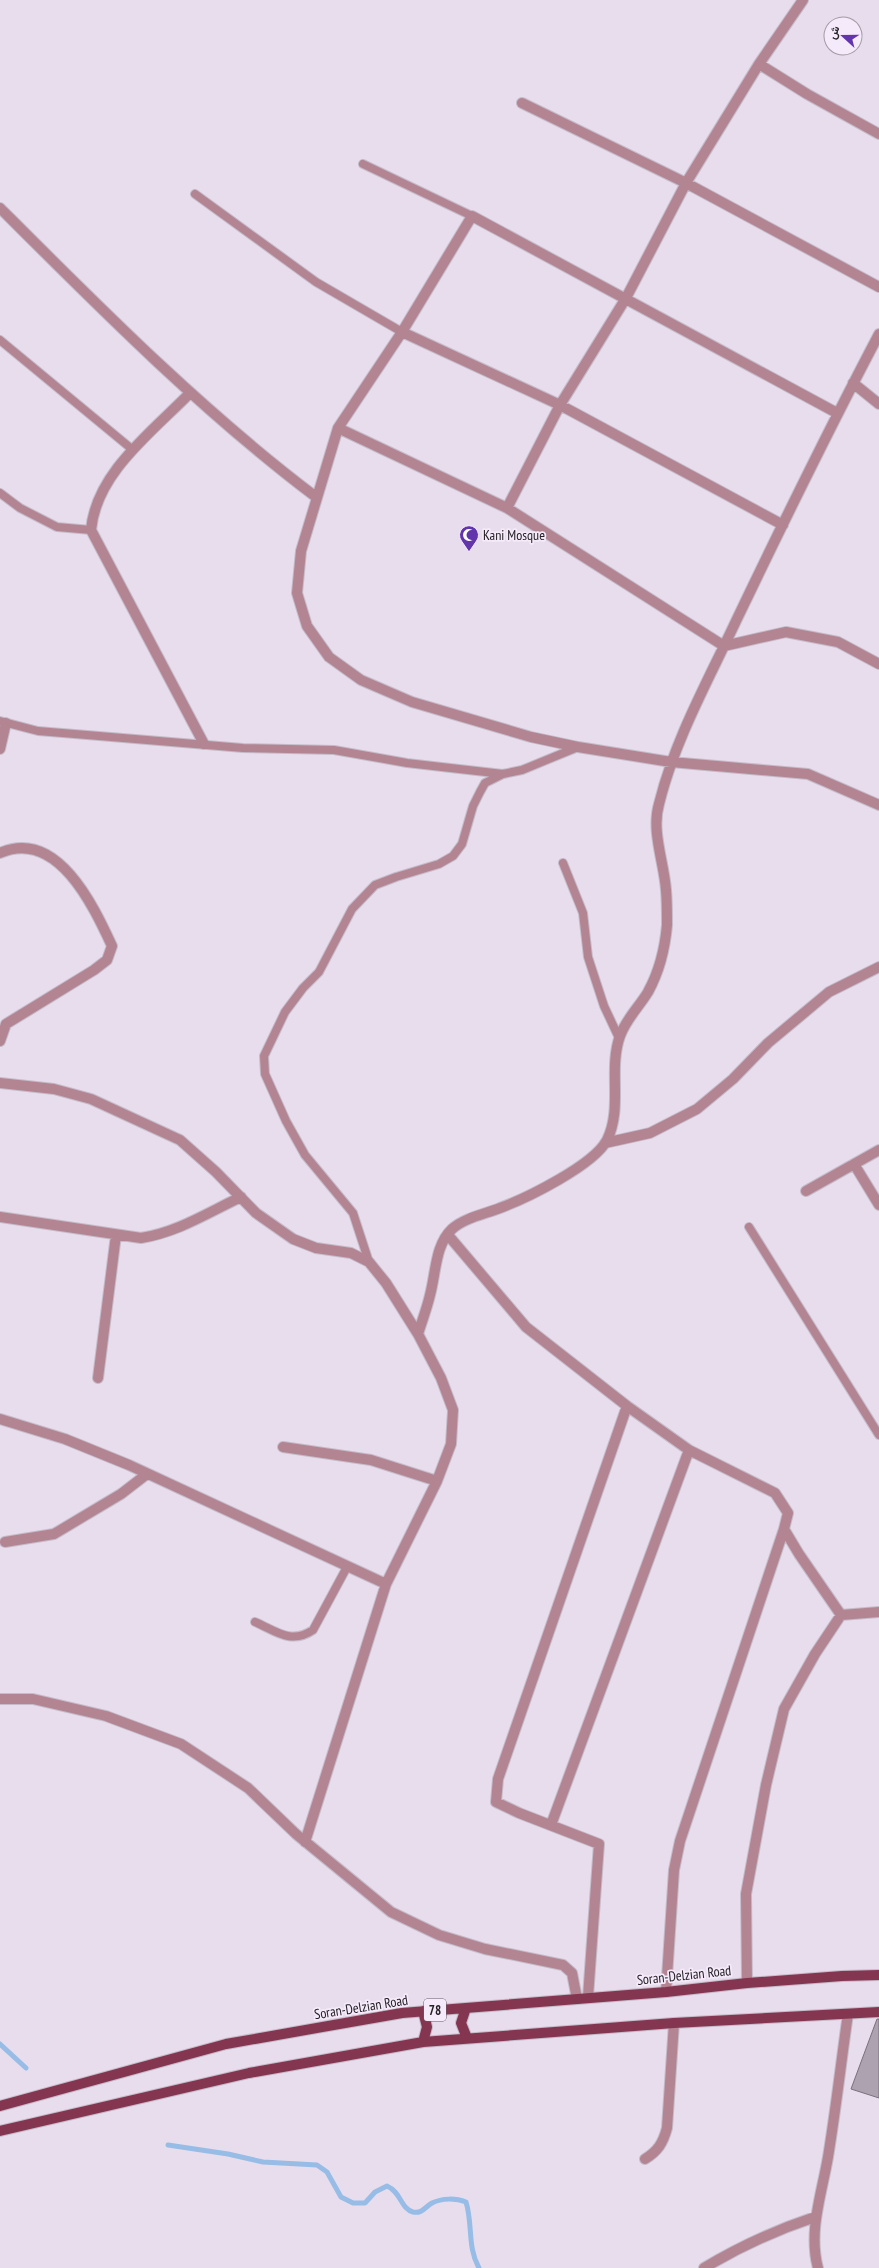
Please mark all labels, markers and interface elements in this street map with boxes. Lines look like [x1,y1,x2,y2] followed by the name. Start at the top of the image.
[823,16,863,56] north arrow
[825,24,843,41] text: ش
[458,524,480,552] mosque icon: Kani Mosque
[483,526,545,544] place label: Kani Mosque
[636,1961,732,1989] street label: Soran-Delzian Road
[313,1991,409,2023] street label: Soran-Delzian Road
[424,1999,446,2021] road number: 78

